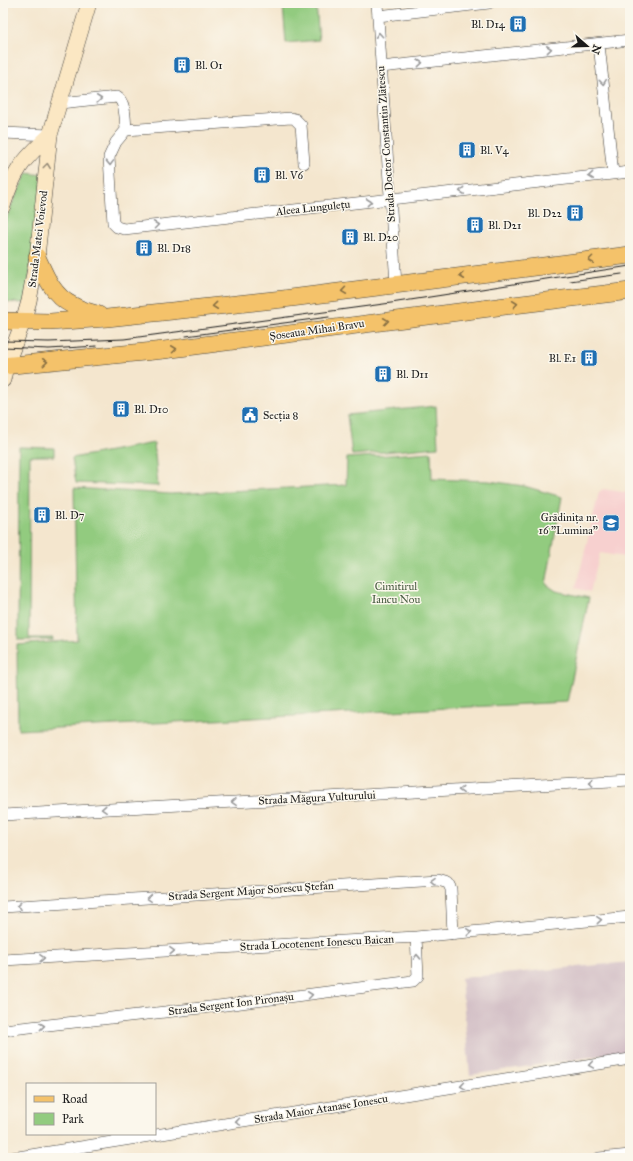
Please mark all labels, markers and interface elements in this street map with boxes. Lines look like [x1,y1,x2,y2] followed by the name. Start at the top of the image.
[508,14,528,34] building icon: Bl. D14
[471,18,506,31] place label: Bl. D14
[567,26,607,66] north arrow
[374,32,383,38] one-way arrow
[588,43,604,56] text: N
[546,45,552,54] one-way arrow
[172,55,192,75] building icon: Bl. O1
[195,59,223,72] place label: Bl. O1
[417,59,423,68] one-way arrow
[374,65,398,223] street label: Strada Doctor Constantin Zlătescu
[598,79,607,85] one-way arrow
[96,95,102,104] one-way arrow
[457,140,477,160] building icon: Bl. V4
[480,144,510,157] place label: Bl. V4
[105,160,114,166] one-way arrow
[42,163,51,169] one-way arrow
[252,165,272,185] building icon: Bl. V6
[275,169,304,182] place label: Bl. V6
[588,172,594,181] one-way arrow
[459,186,465,195] one-way arrow
[26,189,50,288] street label: Strada Matei Voievod
[365,197,372,206] one-way arrow
[274,198,351,218] street label: Aleea Lungulețu
[565,203,585,223] building icon: Bl. D22
[528,207,563,220] place label: Bl. D22
[465,215,485,235] building icon: Bl. D21
[488,219,521,232] place label: Bl. D21
[153,221,159,230] one-way arrow
[340,227,360,247] building icon: Bl. D20
[363,231,398,244] place label: Bl. D20
[134,238,154,258] building icon: Bl. D18
[157,242,191,255] place label: Bl. D18
[588,255,594,264] one-way arrow
[459,271,465,280] one-way arrow
[341,286,347,295] one-way arrow
[512,300,518,309] one-way arrow
[212,302,218,311] one-way arrow
[269,317,365,343] street label: Șoseaua Mihai Bravu
[383,317,389,326] one-way arrow
[171,344,177,353] one-way arrow
[579,348,599,368] building icon: Bl. E1
[549,352,576,365] place label: Bl. E1
[42,358,48,367] one-way arrow
[373,364,393,384] building icon: Bl. D11
[396,368,428,381] place label: Bl. D11
[111,399,131,419] building icon: Bl. D10
[134,403,168,416] place label: Bl. D10
[240,405,260,425] public building icon: Secția 8
[263,409,298,422] place label: Secția 8
[32,505,52,525] building icon: Bl. D7
[55,509,85,522] place label: Bl. D7
[539,511,598,537] place label: Grădinița nr. 16 "Lumina"
[601,513,621,533] school or university icon: Grădinița nr. 16 "Lumina"
[372,580,420,606] park label: Cimitirul Iancu Nou
[588,778,594,787] one-way arrow
[458,785,464,794] one-way arrow
[258,788,376,808] street label: Strada Măgura Vulturului
[231,798,237,807] one-way arrow
[101,805,107,814] one-way arrow
[430,877,436,885] one-way arrow
[168,879,334,903] street label: Strada Sergent Major Sorescu Ștefan
[146,893,152,902] one-way arrow
[16,901,22,910] one-way arrow
[596,916,602,925] one-way arrow
[466,928,472,937] one-way arrow
[240,932,394,954] street label: Strada Locotenent Ionescu Baican
[169,946,175,955] one-way arrow
[39,954,45,962] one-way arrow
[413,954,421,960] one-way arrow
[168,990,295,1018] street label: Strada Sergent Ion Pironașu
[307,991,313,1000] one-way arrow
[39,1021,45,1030] one-way arrow
[588,1061,595,1069] one-way arrow
[460,1081,466,1090] one-way arrow
[26,1083,156,1135] legend
[62,1092,88,1106] text: Road
[253,1092,389,1126] street label: Strada Maior Atanase Ionescu
[62,1112,84,1126] text: Park
[235,1117,241,1126] one-way arrow

